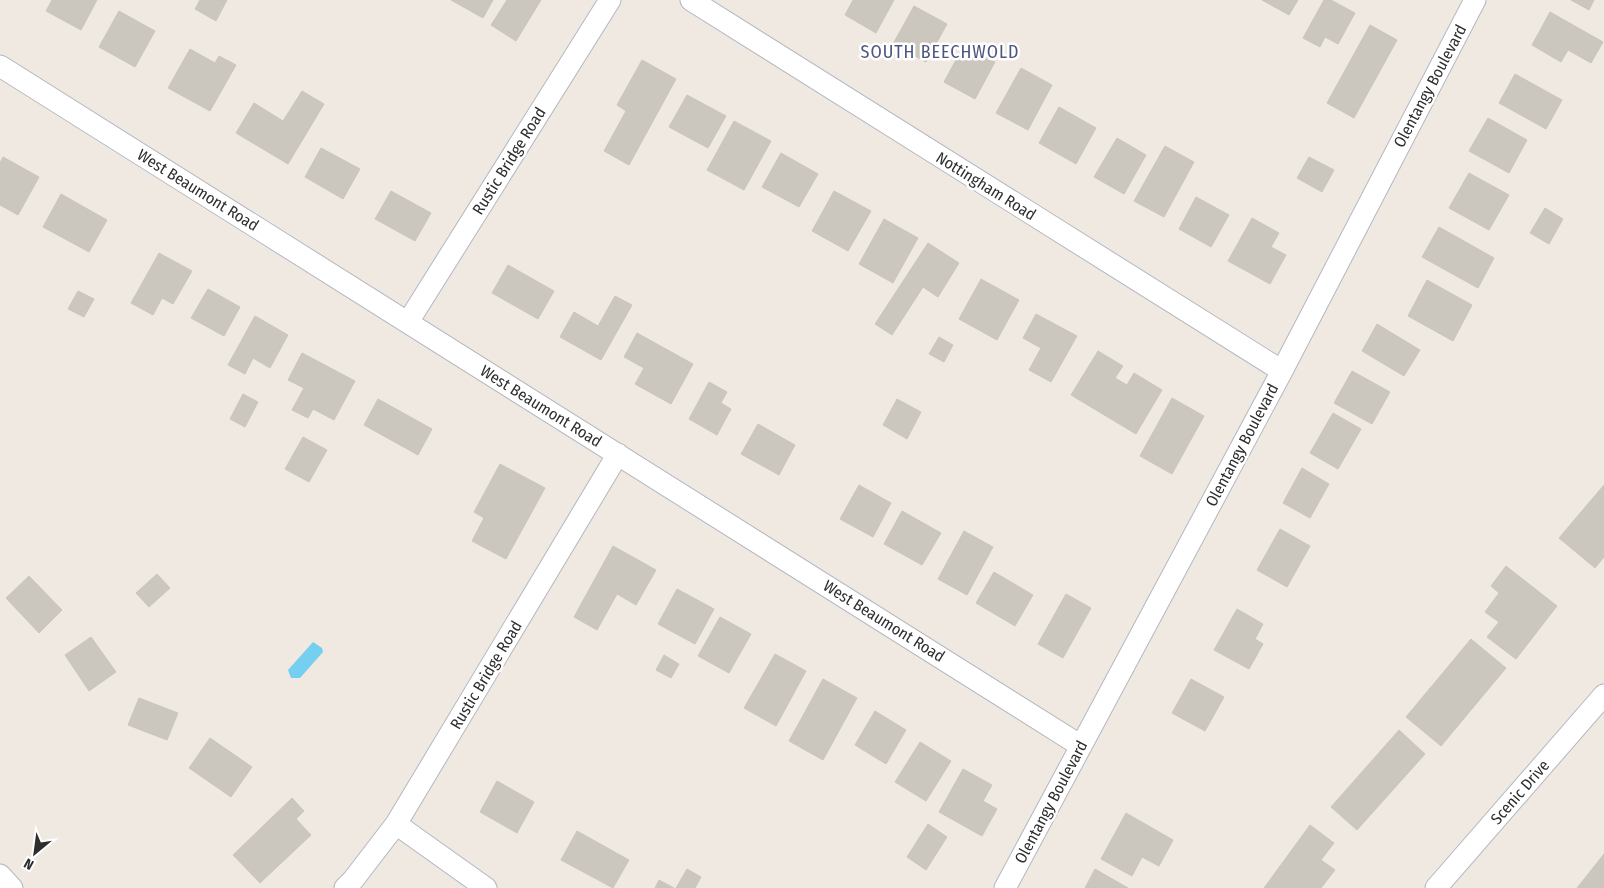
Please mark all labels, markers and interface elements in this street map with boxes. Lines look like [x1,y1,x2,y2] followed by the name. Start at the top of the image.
[1390,21,1470,151] street label: Olentangy Boulevard
[860,41,1020,63] district label: SOUTH BEECHWOLD
[468,104,550,218] street label: Rustic Bridge Road
[134,145,262,235] street label: West Beaumont Road
[933,148,1039,224] street label: Nottingham Road
[477,361,605,451] street label: West Beaumont Road
[1202,380,1282,510] street label: Olentangy Boulevard
[820,576,948,666] street label: West Beaumont Road
[446,617,526,733] street label: Rustic Bridge Road
[1011,737,1091,867] street label: Olentangy Boulevard
[1487,756,1553,828] street label: Scenic Drive
[10,828,60,878] north arrow
[21,854,37,873] text: N

